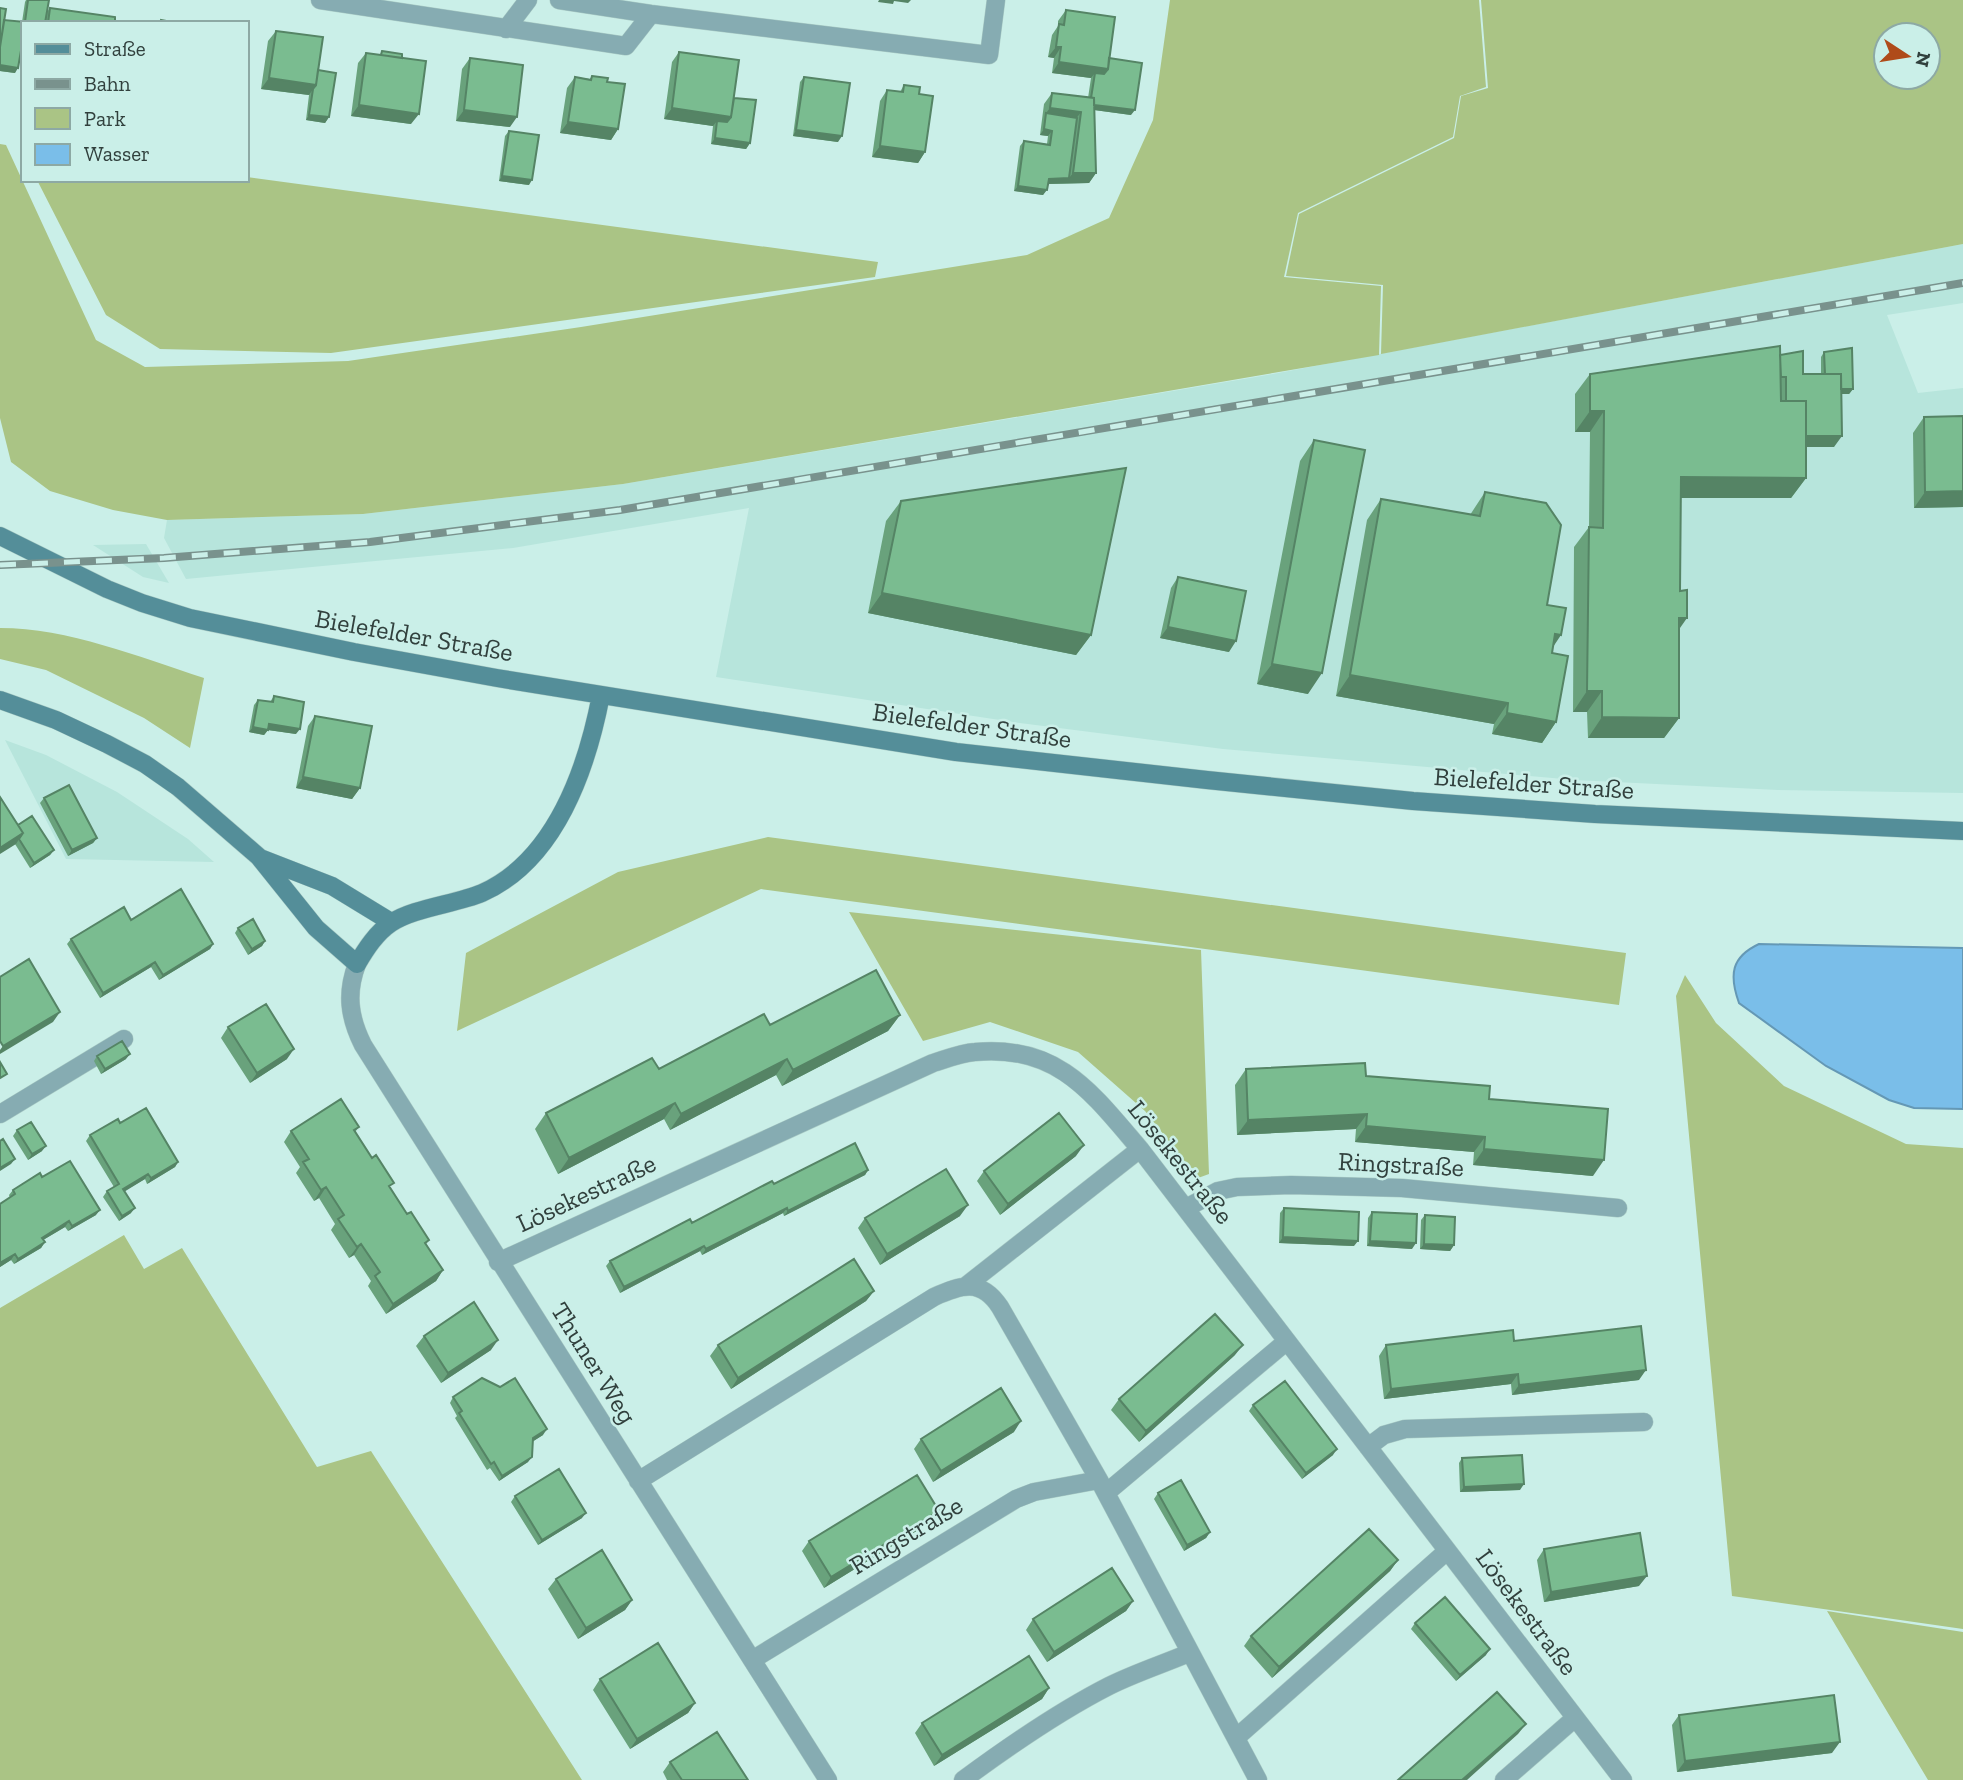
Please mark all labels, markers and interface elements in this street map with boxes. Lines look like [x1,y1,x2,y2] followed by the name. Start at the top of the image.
[21,21,248,182] legend
[1872,21,1942,91] north arrow
[84,36,146,61] text: Straße
[1910,50,1936,69] text: N
[84,71,131,96] text: Bahn
[84,106,126,131] text: Park
[84,141,150,166] text: Wasser
[312,602,516,668] street label: Bielefelder Straße
[870,695,1074,755] street label: Bielefelder Straße
[1433,760,1635,806] street label: Bielefelder Straße
[1121,1094,1241,1230] street label: Lösekestraße
[1337,1145,1465,1183] street label: Ringstraße
[511,1147,661,1239] street label: Lösekestraße
[544,1296,644,1430] street label: Thuner Weg
[844,1489,968,1581] street label: Ringstraße
[1469,1542,1585,1682] street label: Lösekestraße

